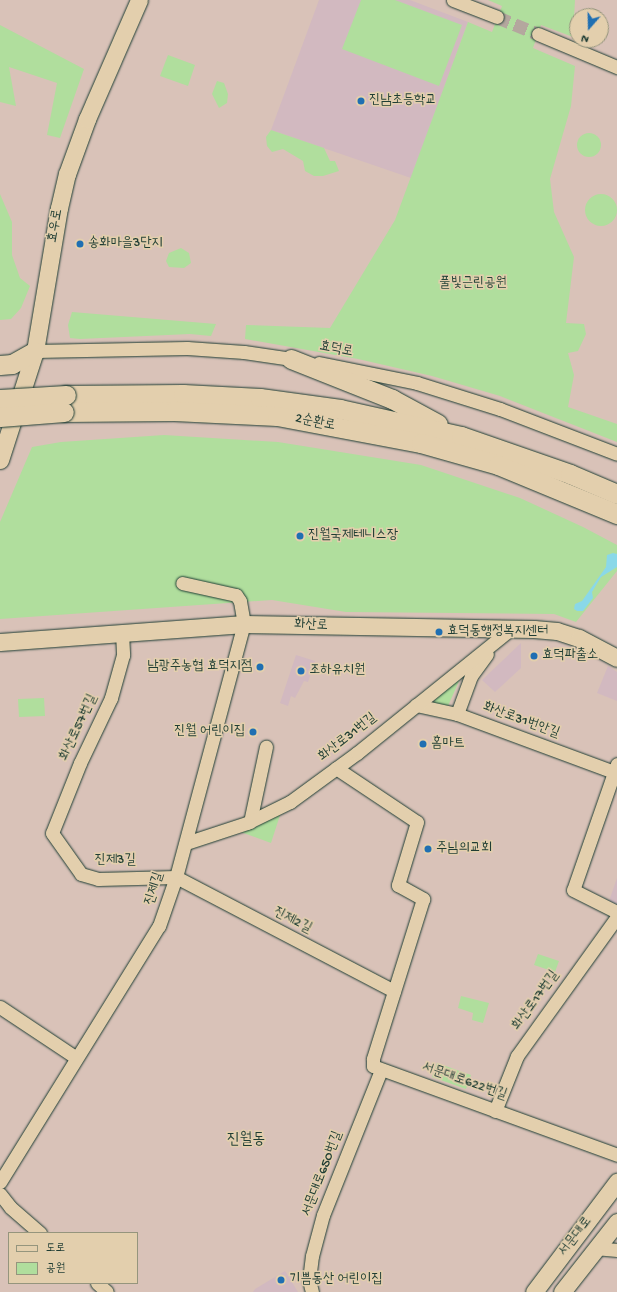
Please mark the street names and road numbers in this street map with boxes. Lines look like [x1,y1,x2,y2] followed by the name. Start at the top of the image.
[45,208,67,244] street label: 효우로
[318,339,354,361] street label: 효덕로
[293,411,337,435] street label: 2순환로
[294,617,328,635] street label: 화산로
[56,692,102,764] street label: 화산로57번길
[480,699,562,743] street label: 화산로31번안길
[316,710,380,766] street label: 화산로31번길
[94,853,136,869] street label: 진제3길
[142,870,168,908] street label: 진제길
[270,904,314,938] street label: 진제2길
[509,968,563,1034] street label: 화산로17번길
[419,1060,509,1104] street label: 서문대로622번길
[299,1129,347,1219] street label: 서문대로650번길
[556,1214,596,1260] street label: 서문대로

